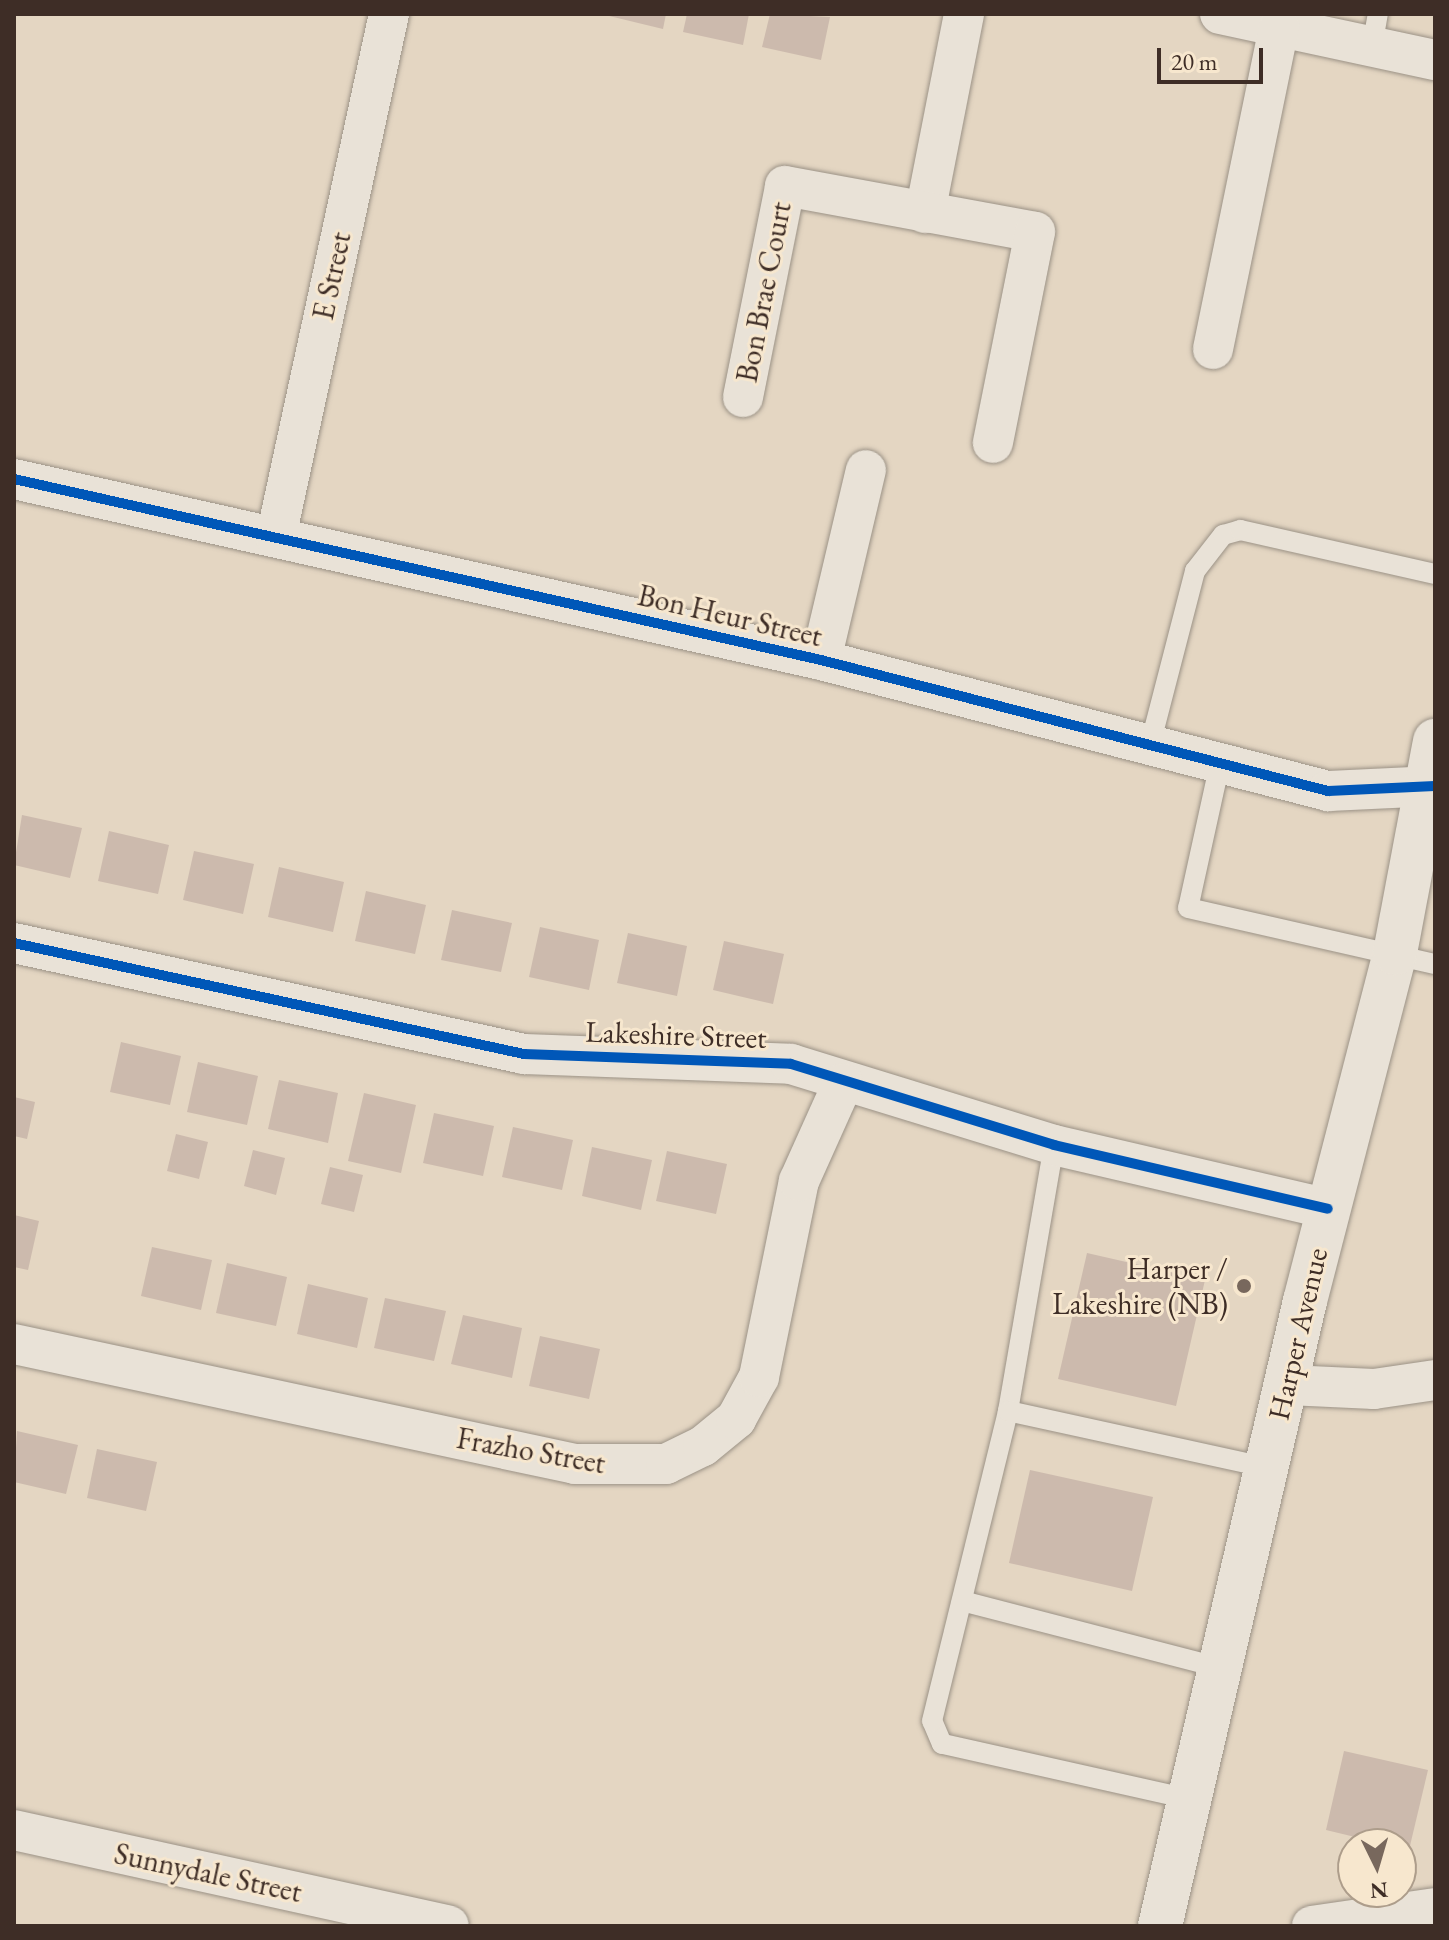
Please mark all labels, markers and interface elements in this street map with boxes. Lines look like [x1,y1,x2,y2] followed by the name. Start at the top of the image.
[1161,32,1267,82] scale bar
[1171,46,1218,77] text: 20 m
[729,199,799,385] street label: Bon Brae Court
[305,229,359,323] street label: E Street
[634,577,826,655] street label: Bon Heur Street
[585,1014,767,1056] street label: Lakeshire Street
[1261,1244,1335,1424] street label: Harper Avenue
[1052,1251,1228,1322] place label: Harper / Lakeshire (NB)
[1235,1277,1253,1295] marker: Harper / Lakeshire (NB)
[454,1420,608,1482] street label: Frazho Street
[1337,1828,1417,1908] north arrow
[111,1836,305,1910] street label: Sunnydale Street
[1369,1875,1389,1906] text: N

